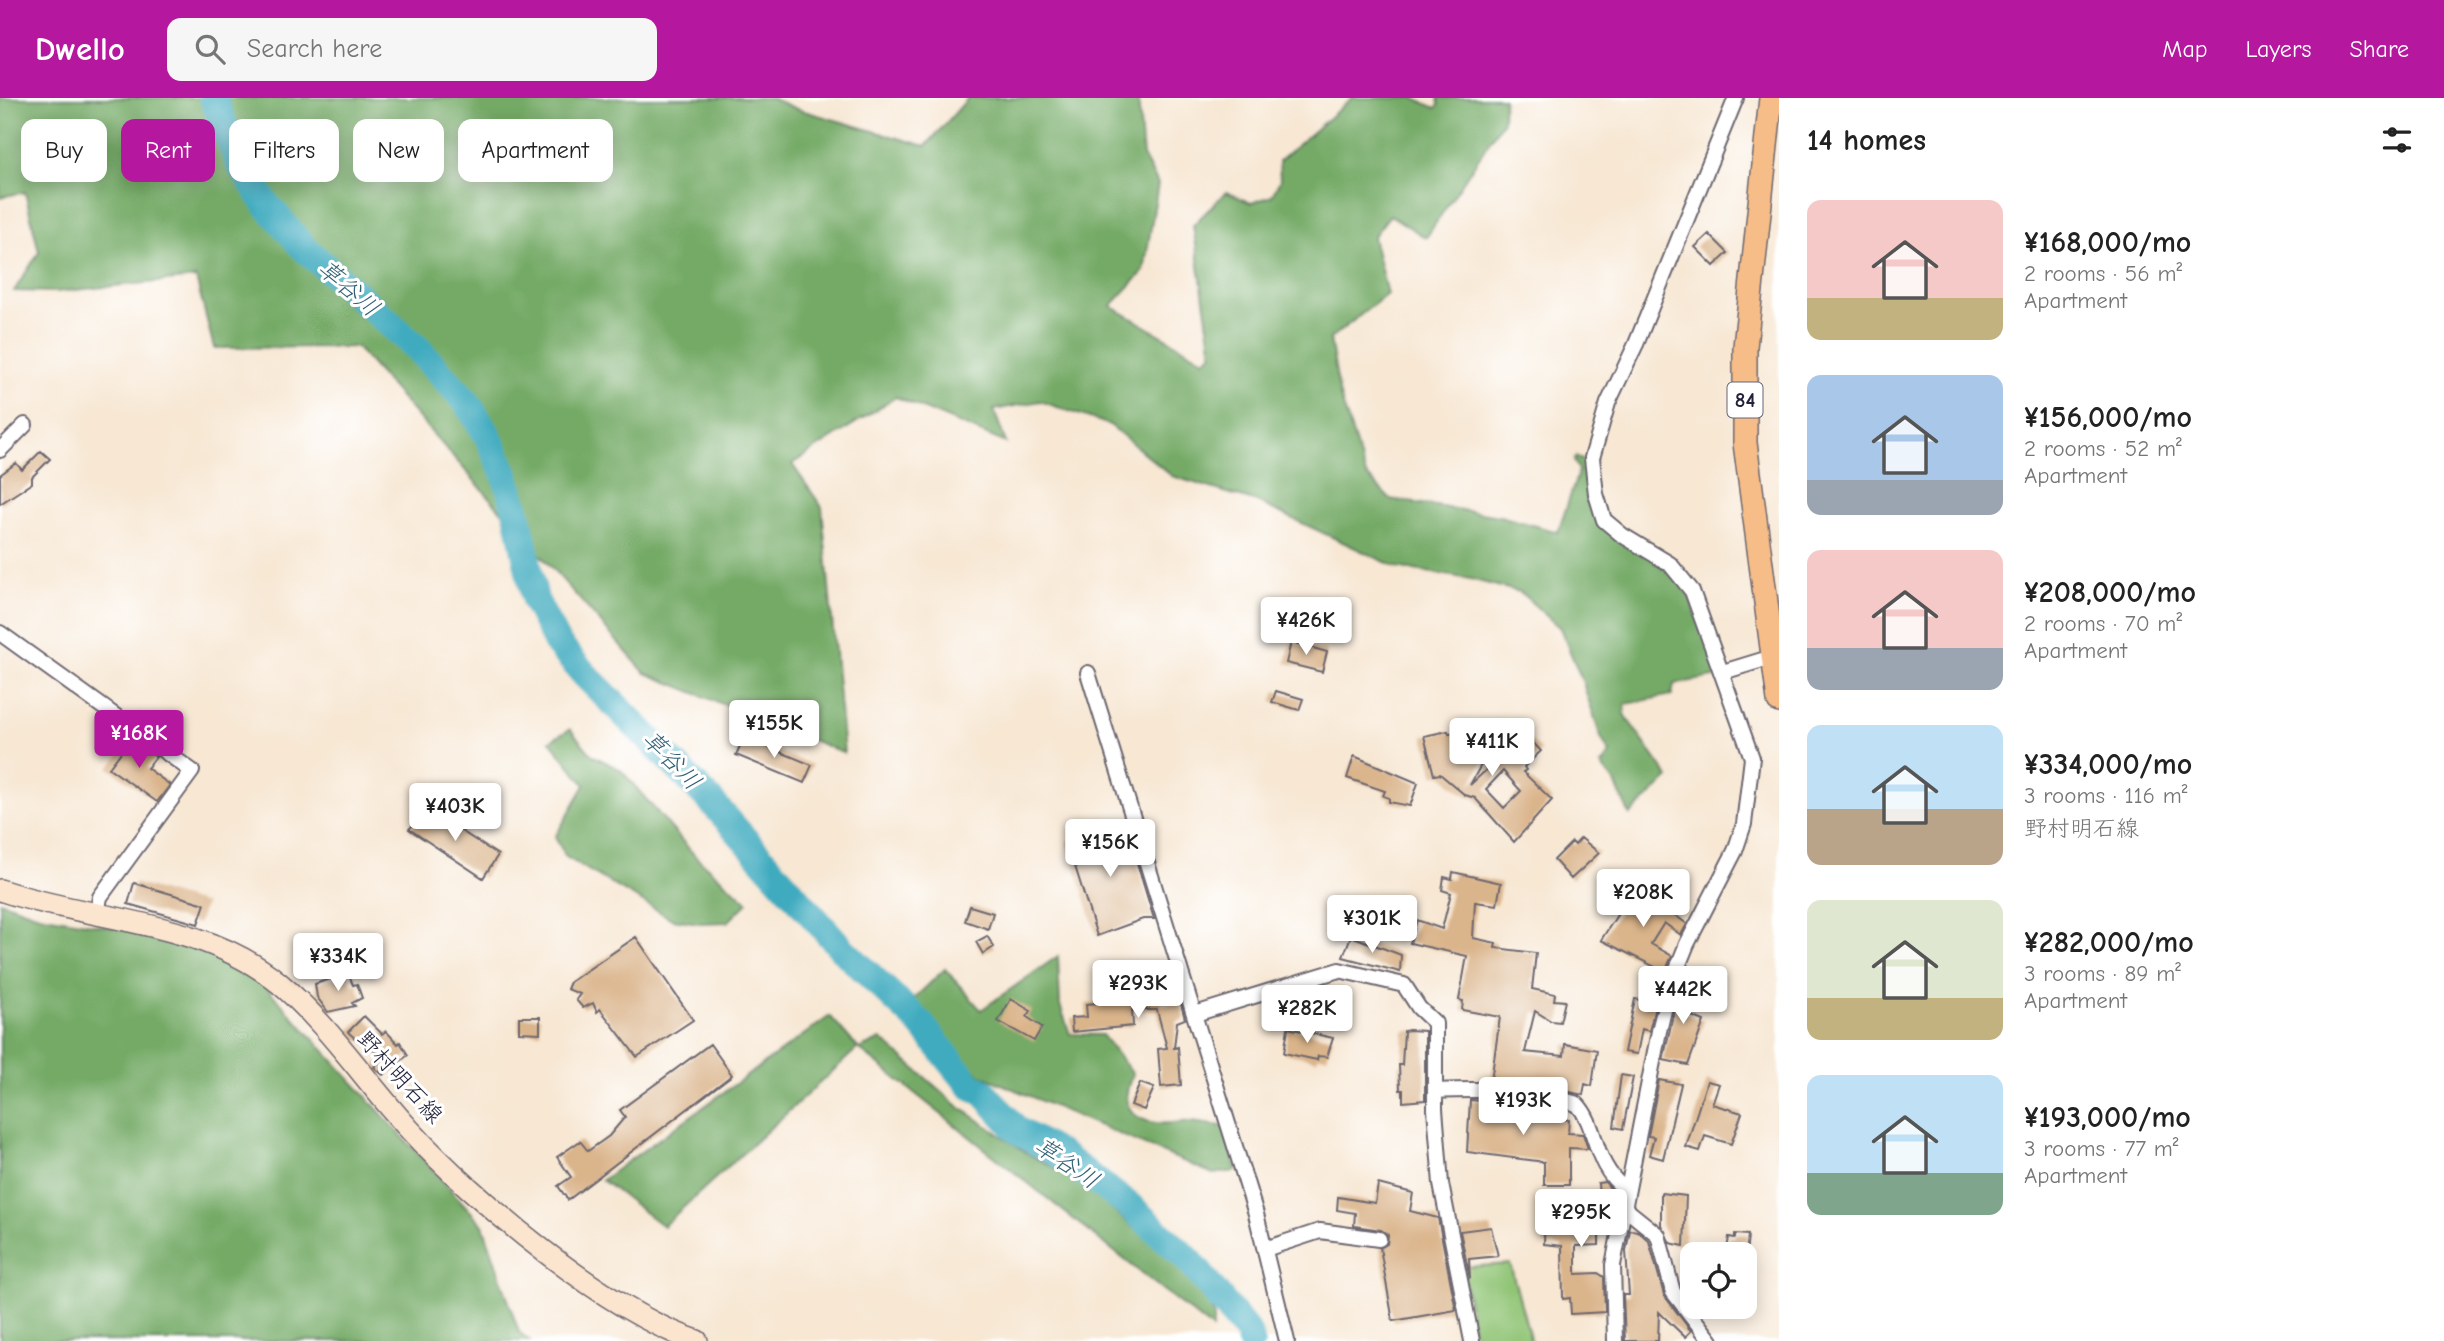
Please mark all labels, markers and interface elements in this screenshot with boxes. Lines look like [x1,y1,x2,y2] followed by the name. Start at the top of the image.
[167,18,657,81] search box
[35,30,125,68] text: Dwello
[191,30,229,68] icon: search
[247,34,382,64] text: Search here
[2162,35,2208,63] text: Map
[2246,35,2311,63] text: Layers
[2349,35,2409,63] text: Share
[21,119,107,182] chip: Buy
[121,119,215,182] chip: Rent
[229,119,339,182] chip: Filters
[353,119,444,182] chip: New
[458,119,613,182] chip: Apartment
[2378,121,2416,159] icon: filters
[1807,123,1926,158] text: 14 homes
[2024,225,2191,260] text: ¥168,000/mo
[1863,228,1947,312] icon: home
[313,254,385,322] water label: 草谷川
[2024,260,2182,287] text: 2 rooms · 56 m²
[2024,287,2127,314] text: Apartment
[1728,382,1762,418] road number: 84
[2024,400,2192,435] text: ¥156,000/mo
[1863,403,1947,487] icon: home
[2024,435,2182,462] text: 2 rooms · 52 m²
[2024,462,2127,489] text: Apartment
[2024,575,2196,610] text: ¥208,000/mo
[1863,578,1947,662] icon: home
[1257,598,1355,657] pin: ¥426K
[1277,606,1335,633] text: ¥426K
[2024,610,2182,637] text: 2 rooms · 70 m²
[2024,637,2127,664] text: Apartment
[725,700,823,760] pin: ¥155K
[745,709,803,736] text: ¥155K
[90,710,188,770] pin: ¥168K
[1443,718,1541,778] pin: ¥411K
[110,719,168,746] text: ¥168K
[637,724,707,796] water label: 草谷川
[1465,727,1519,754] text: ¥411K
[2024,747,2192,782] text: ¥334,000/mo
[1863,753,1947,837] icon: home
[2024,782,2188,809] text: 3 rooms · 116 m²
[406,784,504,843] pin: ¥403K
[425,792,485,819] text: ¥403K
[2024,815,2139,842] text: 野村明石線
[1061,820,1159,879] pin: ¥156K
[1081,828,1139,855] text: ¥156K
[1594,870,1692,929] pin: ¥208K
[1613,878,1673,905] text: ¥208K
[1323,896,1421,955] pin: ¥301K
[1343,904,1401,931] text: ¥301K
[2024,925,2194,960] text: ¥282,000/mo
[1863,928,1947,1012] icon: home
[289,934,387,993] pin: ¥334K
[309,942,367,969] text: ¥334K
[1089,960,1187,1020] pin: ¥293K
[2024,960,2181,987] text: 3 rooms · 89 m²
[1634,967,1732,1026] pin: ¥442K
[1108,969,1168,996] text: ¥293K
[1654,975,1712,1002] text: ¥442K
[1258,986,1356,1045] pin: ¥282K
[2024,987,2127,1014] text: Apartment
[1278,994,1336,1021] text: ¥282K
[351,1025,449,1129] street label: 野村明石線
[1474,1077,1572,1137] pin: ¥193K
[1495,1086,1551,1113] text: ¥193K
[2024,1100,2191,1135] text: ¥193,000/mo
[1863,1103,1947,1187] icon: home
[1029,1131,1105,1195] water label: 草谷川
[2024,1135,2179,1162] text: 3 rooms · 77 m²
[2024,1162,2127,1189] text: Apartment
[1532,1190,1630,1249] pin: ¥295K
[1551,1198,1611,1225] text: ¥295K
[1680,1242,1757,1319] map controls
[1680,1242,1757,1319] button: locate

